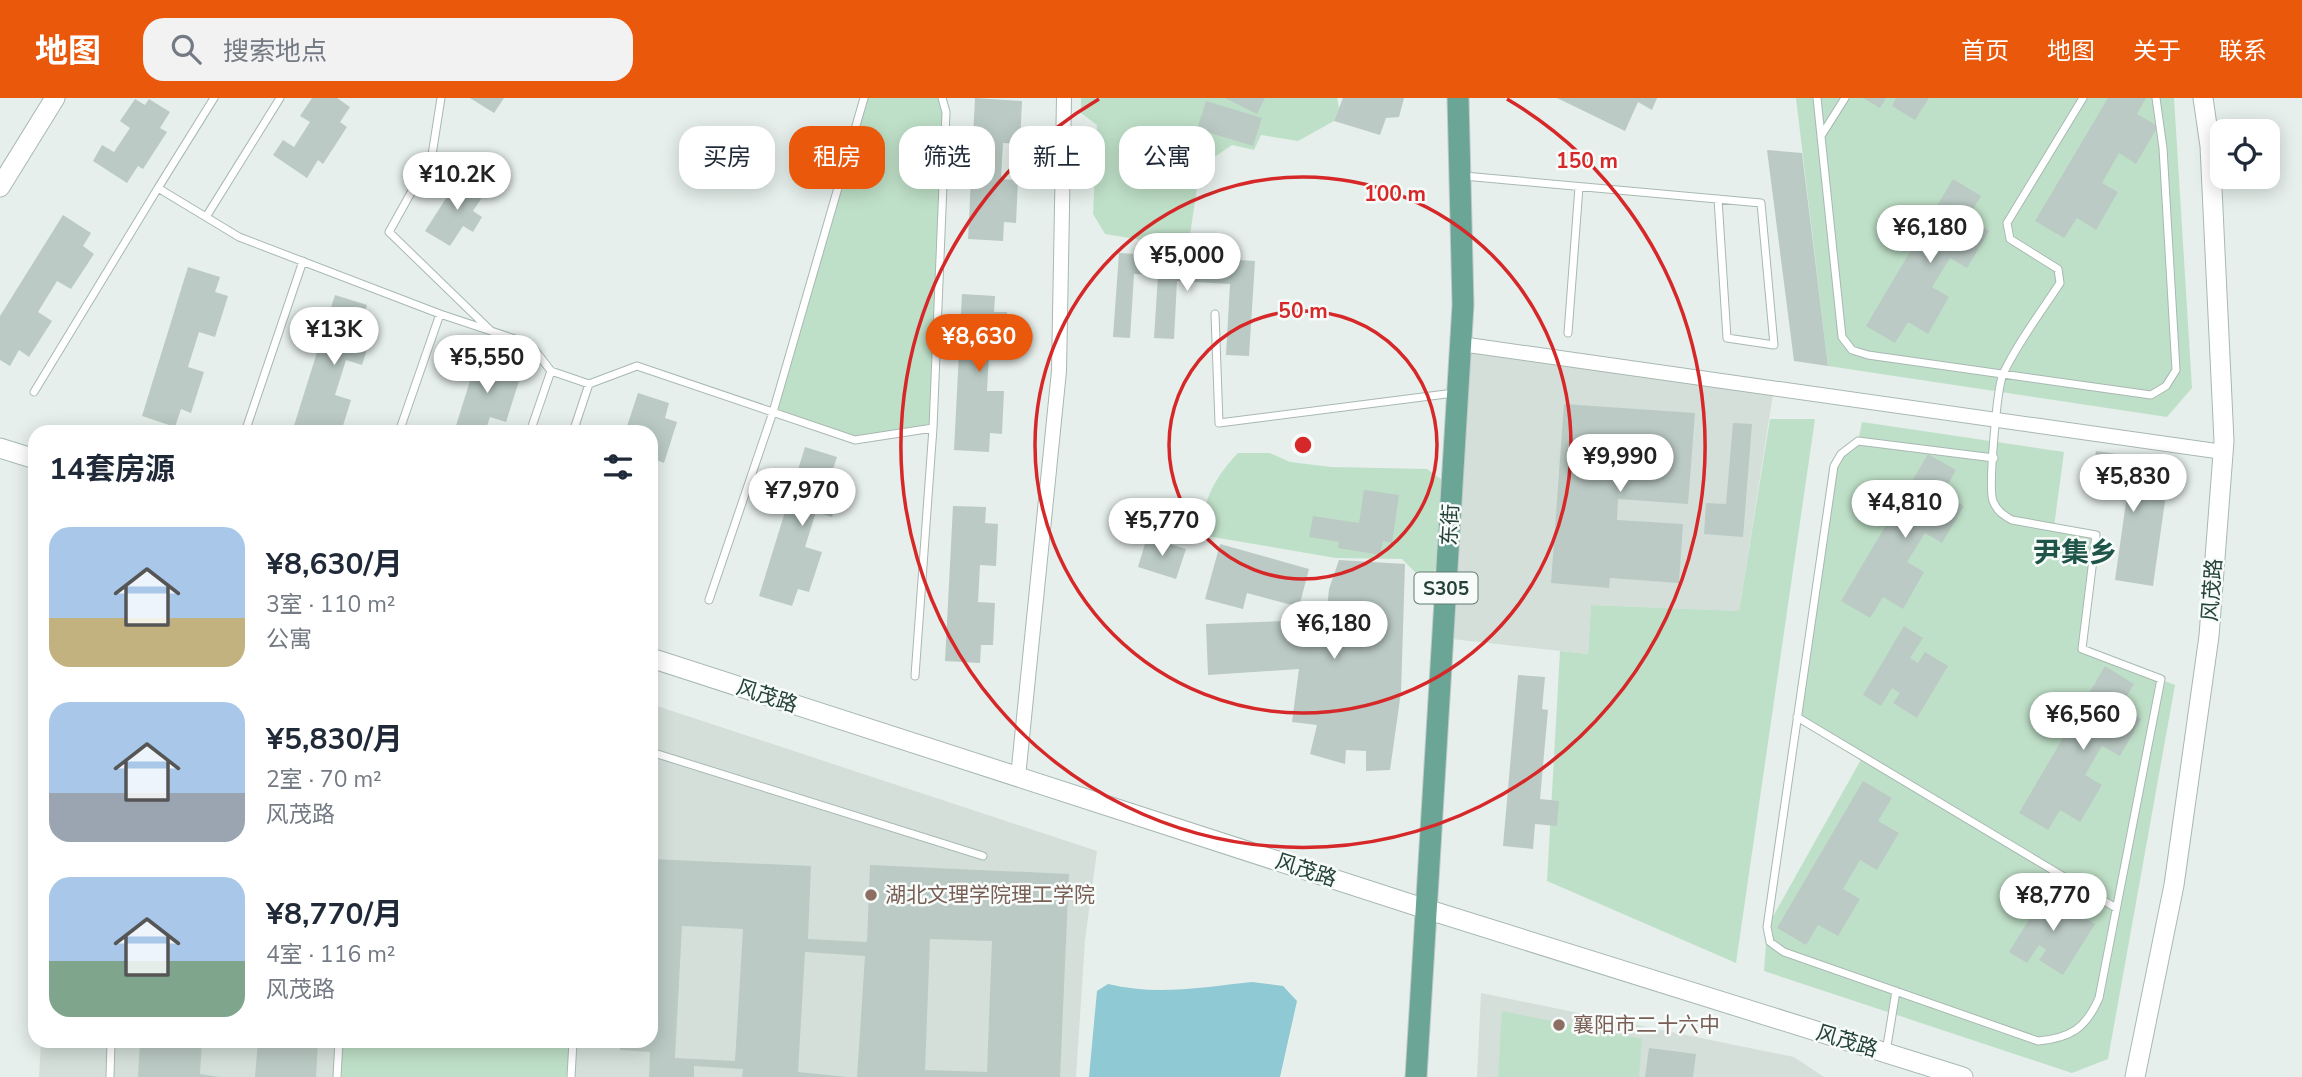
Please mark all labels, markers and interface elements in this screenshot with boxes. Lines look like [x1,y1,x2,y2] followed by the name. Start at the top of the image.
[143,18,633,81] search box
[35,29,101,74] text: 地图
[167,30,205,68] icon: search
[223,34,327,69] text: 搜索地点
[1961,35,2009,67] text: 首页
[2047,35,2095,67] text: 地图
[2133,35,2181,67] text: 关于
[2219,35,2267,67] text: 联系
[2210,119,2280,189] map controls
[2210,119,2280,189] button: locate
[679,126,775,189] chip: 买房
[789,126,885,189] chip: 租房
[899,126,995,189] chip: 筛选
[1009,126,1105,189] chip: 新上
[1119,126,1215,189] chip: 公寓
[1556,147,1618,175] text: 150 m
[400,152,514,212] pin: ¥10.2K
[419,159,495,190] text: ¥10.2K
[1364,180,1426,208] text: 100 m
[1873,206,1987,265] pin: ¥6,180
[1893,212,1967,243] text: ¥6,180
[1130,234,1244,293] pin: ¥5,000
[1150,240,1224,271] text: ¥5,000
[1278,297,1328,325] text: 50 m
[293,308,375,367] pin: ¥13K
[306,314,362,345] text: ¥13K
[922,314,1036,374] pin: ¥8,630
[942,321,1016,352] text: ¥8,630
[430,336,544,395] pin: ¥5,550
[450,342,524,373] text: ¥5,550
[1291,433,1315,457] centre of rings
[1563,434,1677,494] pin: ¥9,990
[1583,441,1657,472] text: ¥9,990
[599,448,637,486] icon: filters
[49,449,175,490] text: 14套房源
[2076,454,2190,514] pin: ¥5,830
[2096,461,2170,492] text: ¥5,830
[745,468,859,528] pin: ¥7,970
[765,475,839,506] text: ¥7,970
[1848,480,1962,540] pin: ¥4,810
[1868,487,1942,518] text: ¥4,810
[1105,498,1219,558] pin: ¥5,770
[1435,503,1465,547] street label: 东街
[1125,505,1199,536] text: ¥5,770
[2033,534,2117,572] district label: 尹集乡
[266,544,403,585] text: ¥8,630/月
[105,555,189,639] icon: home
[2196,558,2228,622] street label: 风茂路
[1414,573,1478,603] road number: S305
[266,589,396,620] text: 3室 · 110 m²
[1277,602,1391,661] pin: ¥6,180
[1297,608,1371,639] text: ¥6,180
[266,624,312,655] text: 公寓
[733,673,801,719] street label: 风茂路
[2026,692,2140,752] pin: ¥6,560
[2046,699,2120,730] text: ¥6,560
[266,719,403,760] text: ¥5,830/月
[105,730,189,814] icon: home
[266,764,382,795] text: 2室 · 70 m²
[266,799,335,830] text: 风茂路
[1272,847,1340,893] street label: 风茂路
[1996,874,2110,933] pin: ¥8,770
[2016,880,2090,911] text: ¥8,770
[885,881,1095,909] place label: 湖北文理学院理工学院
[863,887,879,903] marker: 湖北文理学院理工学院
[266,894,403,935] text: ¥8,770/月
[105,905,189,989] icon: home
[266,939,396,970] text: 4室 · 116 m²
[266,974,335,1005] text: 风茂路
[1573,1011,1720,1039] place label: 襄阳市二十六中
[1551,1017,1567,1033] marker: 襄阳市二十六中
[1813,1018,1881,1064] street label: 风茂路

